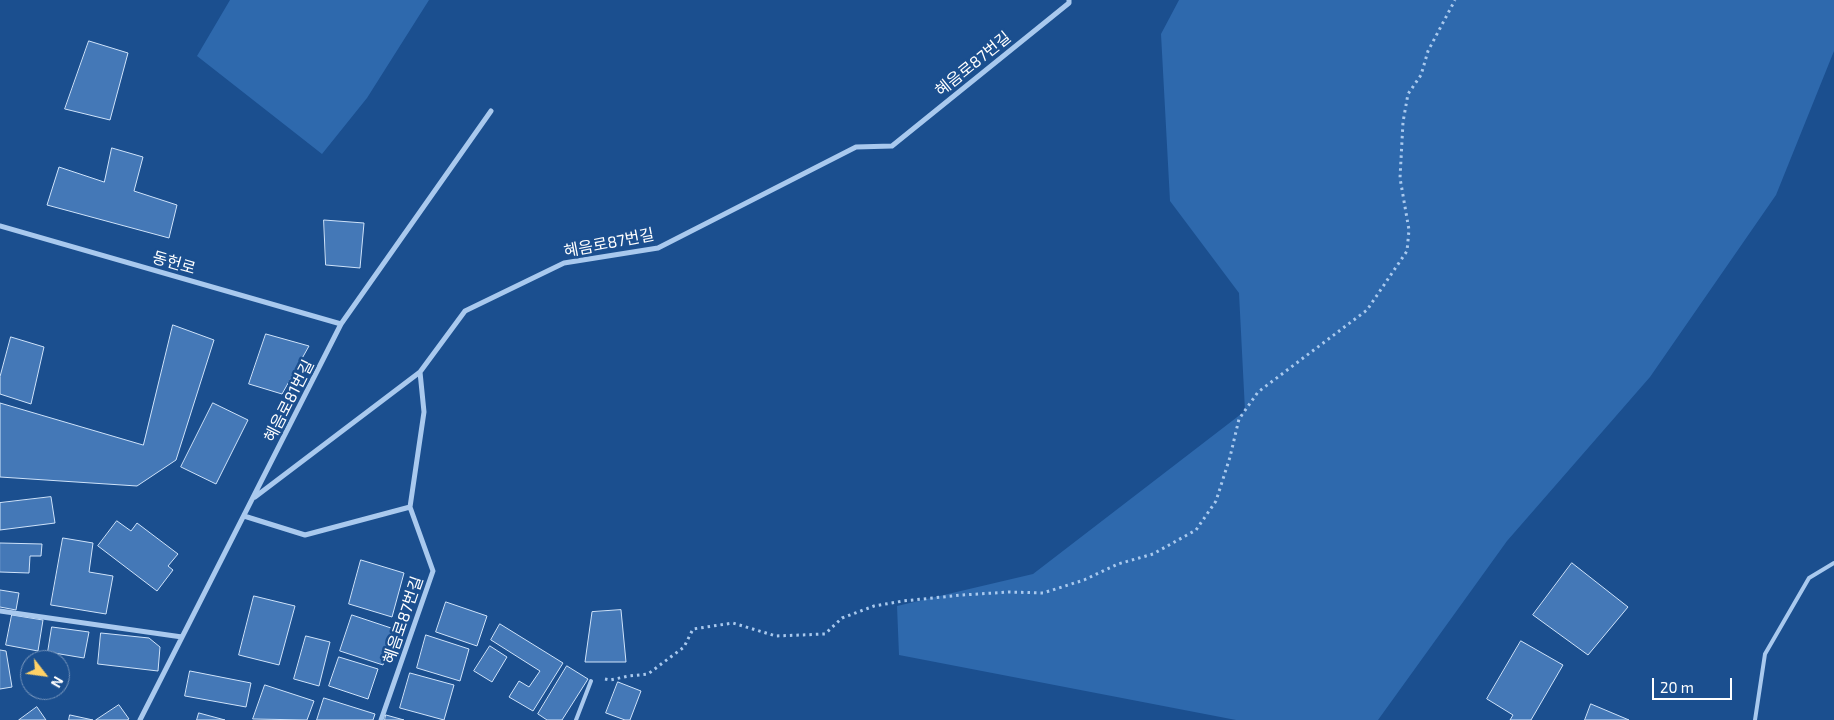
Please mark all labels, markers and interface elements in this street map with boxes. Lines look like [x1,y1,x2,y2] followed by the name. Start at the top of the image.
[931,28,1015,100] street label: 혜음로87번길
[562,225,656,261] street label: 혜음로87번길
[150,248,198,278] street label: 동헌로
[260,357,318,445] street label: 혜음로81번길
[379,574,427,666] street label: 혜음로87번길
[20,650,70,700] north arrow
[1654,668,1734,700] scale bar
[48,674,67,691] text: N
[1660,678,1694,696] text: 20 m

